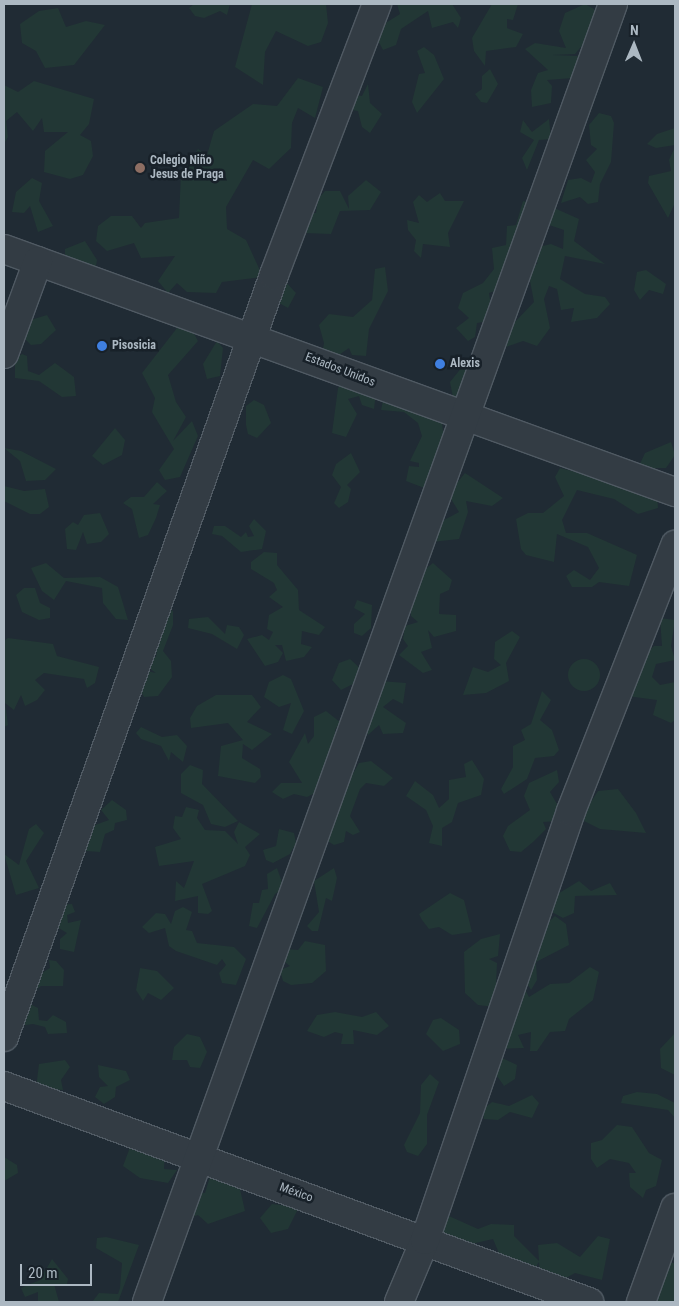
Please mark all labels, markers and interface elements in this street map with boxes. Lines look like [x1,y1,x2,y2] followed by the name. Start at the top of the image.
[609,20,659,70] north arrow
[630,22,639,38] text: N
[150,154,224,182] place label: Colegio Niño Jesus de Praga
[134,162,146,174] marker: Colegio Niño Jesus de Praga
[112,339,156,353] place label: Pisosicia
[96,340,108,352] marker: Pisosicia
[303,350,377,390] street label: Estados Unidos
[450,357,480,371] place label: Alexis
[434,358,446,370] marker: Alexis
[277,1180,315,1206] street label: México
[22,1254,95,1286] scale bar
[28,1264,58,1282] text: 20 m

